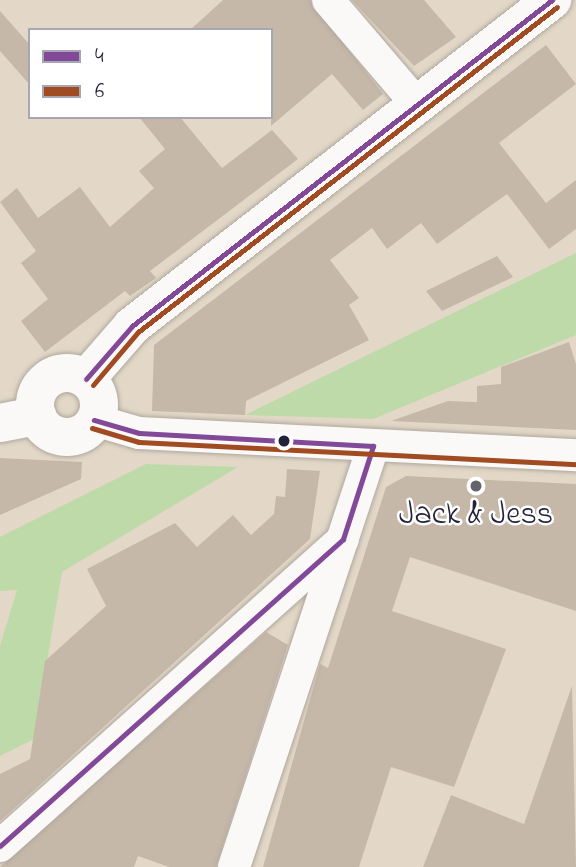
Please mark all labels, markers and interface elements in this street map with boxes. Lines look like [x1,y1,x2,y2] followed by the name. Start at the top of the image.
[28,28,273,119] legend
[95,42,104,72] text: 4
[95,77,104,107] text: 6
[277,434,291,448] unlabelled marker
[468,478,484,494] marker: Jack & Jess
[399,497,553,535] place label: Jack & Jess

